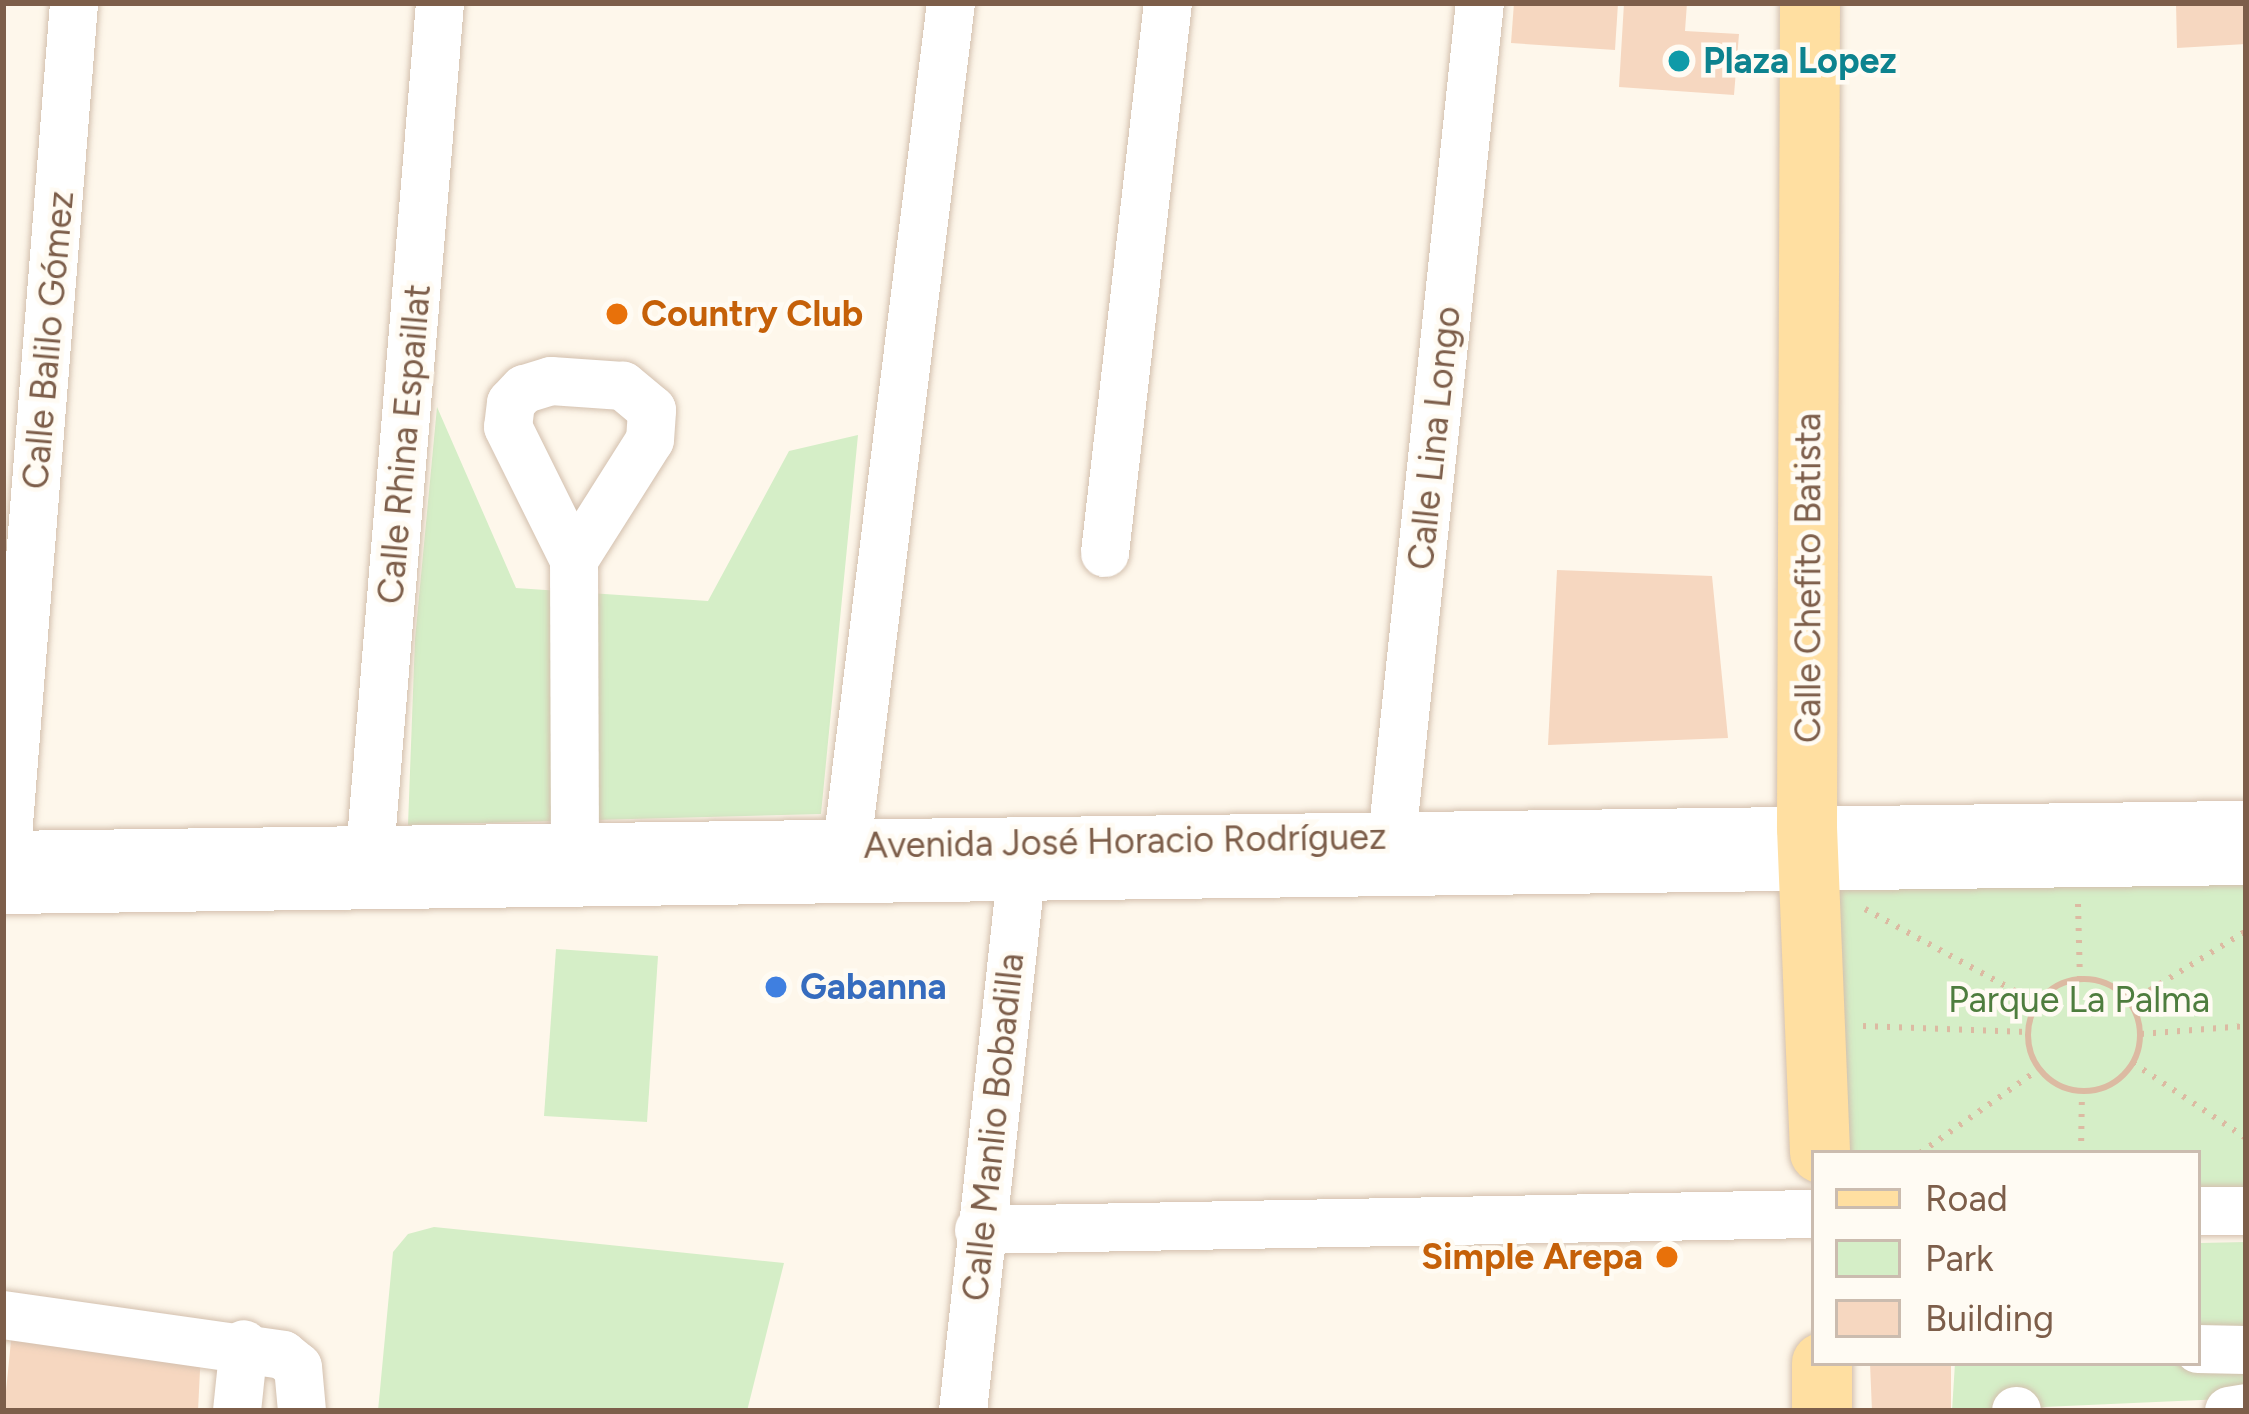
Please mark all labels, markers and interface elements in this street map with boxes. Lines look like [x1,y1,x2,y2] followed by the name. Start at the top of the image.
[1703,39,1897,83] place label: Plaza Lopez
[1666,48,1692,74] marker: Plaza Lopez
[13,189,83,491] street label: Calle Balilo Gómez
[368,282,440,606] street label: Calle Rhina Espaillat
[641,292,863,336] place label: Country Club
[604,301,630,327] marker: Country Club
[1399,304,1469,572] street label: Calle Lina Longo
[1786,413,1830,743] street label: Calle Chefito Batista
[863,815,1387,867] street label: Avenida José Horacio Rodríguez
[953,951,1033,1303] street label: Calle Manlio Bobadilla
[800,965,947,1009] place label: Gabanna
[763,974,789,1000] marker: Gabanna
[1948,978,2210,1022] park label: Parque La Palma
[1811,1150,2201,1366] legend
[1925,1177,2008,1220] text: Road
[1421,1235,1643,1279] place label: Simple Arepa
[1925,1237,1993,1280] text: Park
[1654,1244,1680,1270] marker: Simple Arepa
[1925,1297,2054,1340] text: Building

